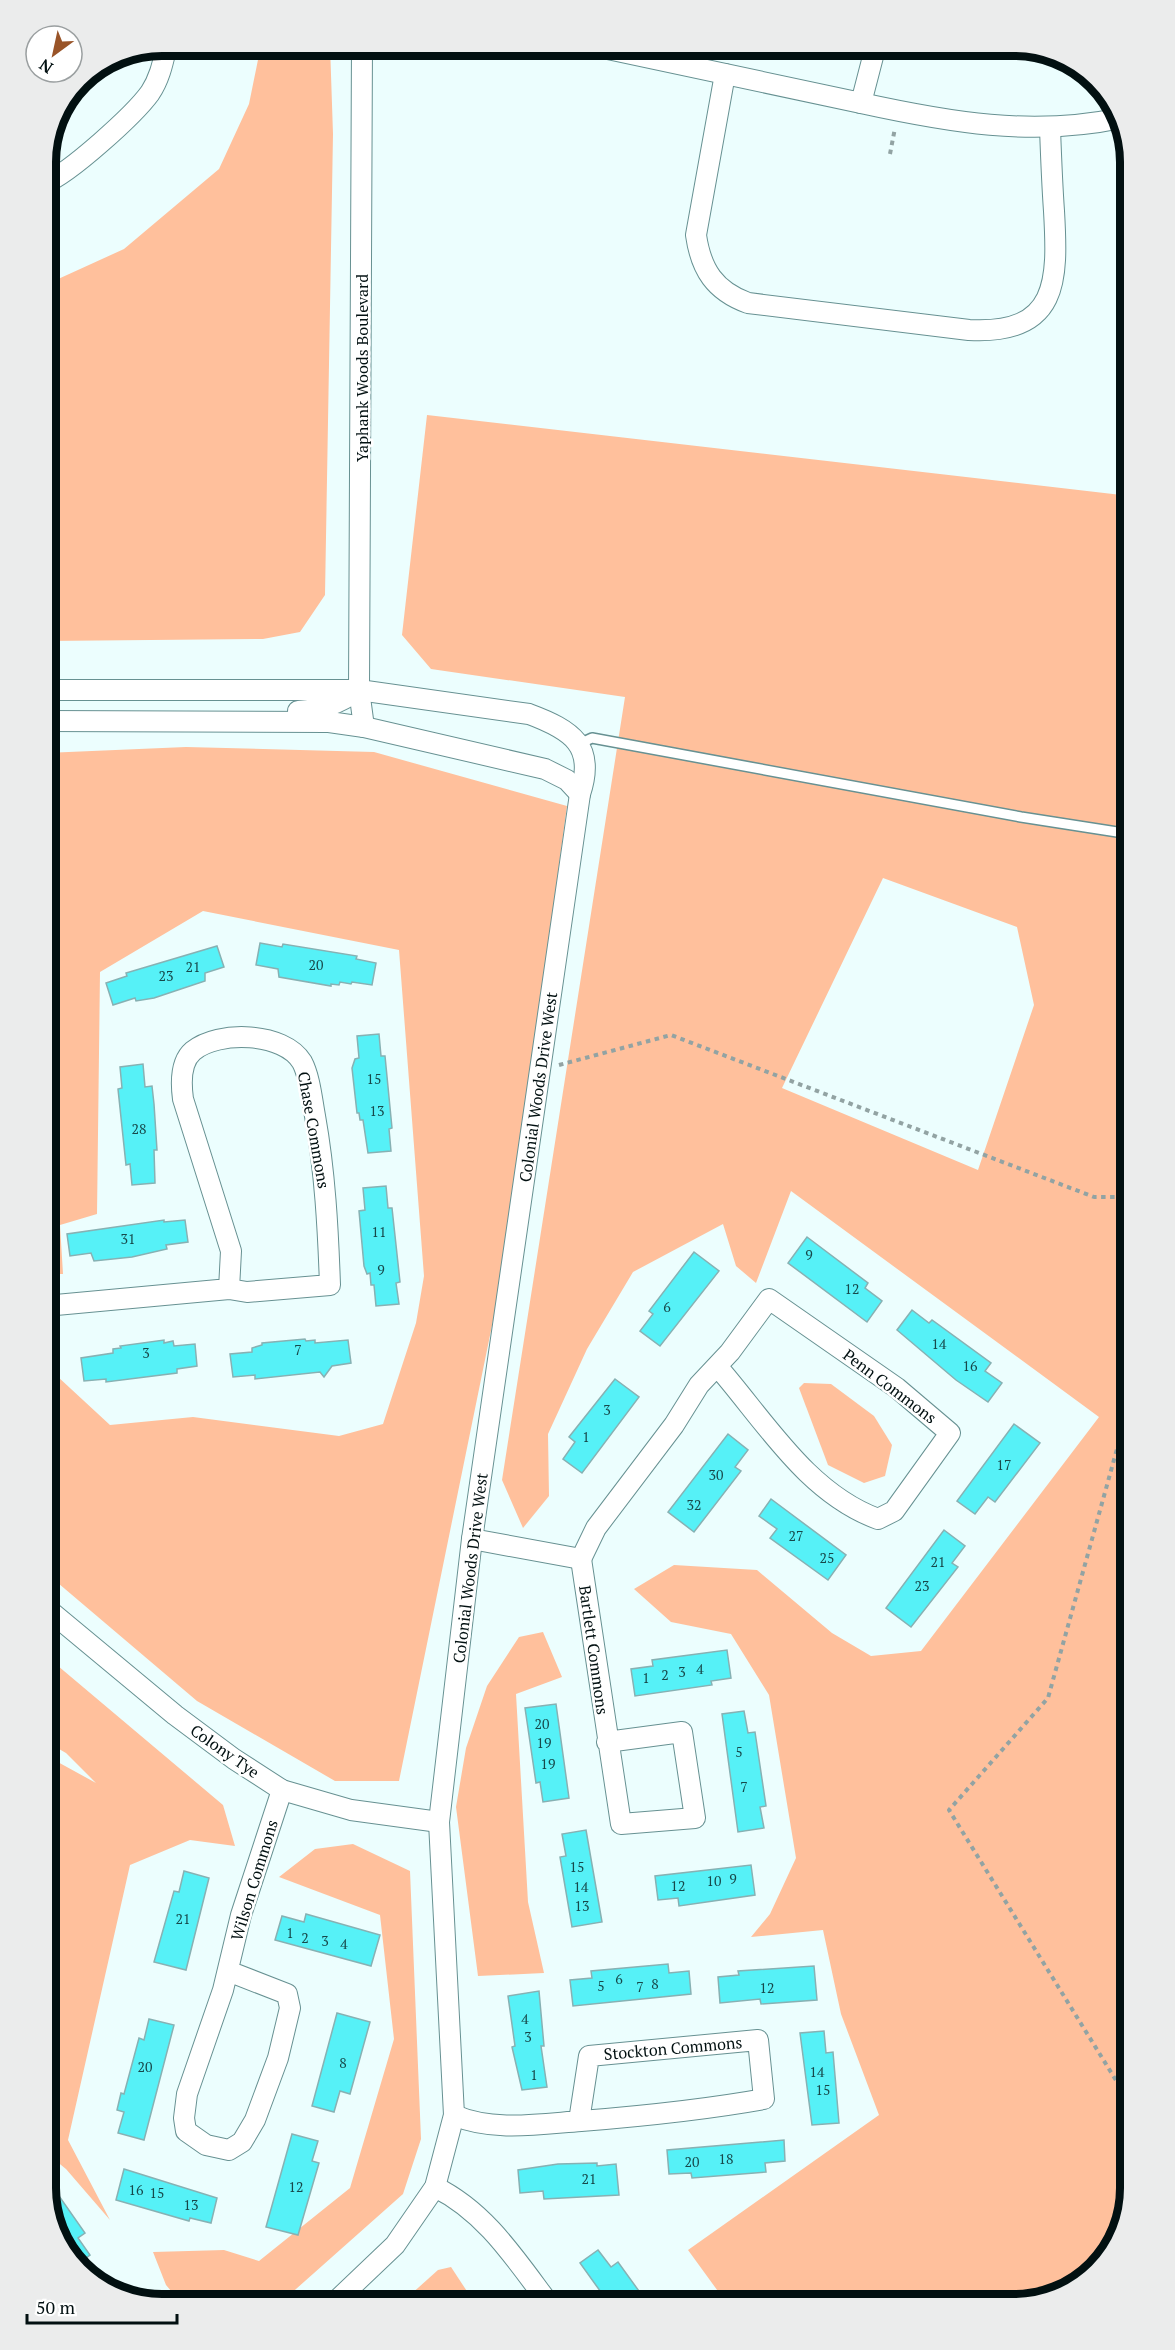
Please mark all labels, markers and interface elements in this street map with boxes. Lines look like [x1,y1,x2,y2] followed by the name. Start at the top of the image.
[24,24,84,84] north arrow
[35,54,57,79] text: N
[351,274,373,462] street label: Yaphank Woods Boulevard
[309,955,323,974] house number: 20
[186,957,200,976] house number: 21
[159,966,173,985] house number: 23
[514,990,562,1183] street label: Colonial Woods Drive West
[367,1069,381,1088] house number: 15
[293,1070,335,1190] street label: Chase Commons
[370,1101,384,1120] house number: 13
[132,1119,146,1138] house number: 28
[372,1222,386,1241] house number: 11
[121,1229,135,1248] house number: 31
[805,1245,813,1264] house number: 9
[377,1260,385,1279] house number: 9
[845,1279,859,1298] house number: 12
[663,1297,671,1316] house number: 6
[932,1334,947,1353] house number: 14
[294,1340,302,1359] house number: 7
[142,1343,150,1362] house number: 3
[839,1344,941,1428] street label: Penn Commons
[963,1356,978,1375] house number: 16
[603,1400,611,1419] house number: 3
[582,1427,590,1446] house number: 1
[997,1455,1011,1474] house number: 17
[709,1465,723,1484] house number: 30
[447,1471,493,1664] street label: Colonial Woods Drive West
[687,1495,701,1514] house number: 32
[789,1526,803,1545] house number: 27
[820,1548,834,1567] house number: 25
[931,1552,945,1571] house number: 21
[915,1576,929,1595] house number: 23
[574,1584,614,1716] street label: Bartlett Commons
[696,1659,704,1678] house number: 4
[678,1662,686,1681] house number: 3
[661,1665,669,1684] house number: 2
[642,1668,650,1687] house number: 1
[535,1714,549,1733] house number: 20
[186,1719,264,1783] street label: Colony Tye
[537,1733,551,1752] house number: 19
[735,1742,743,1761] house number: 5
[541,1754,555,1773] house number: 19
[740,1777,748,1796] house number: 7
[225,1817,283,1943] street label: Wilson Commons
[570,1857,584,1876] house number: 15
[729,1869,737,1888] house number: 9
[707,1871,721,1890] house number: 10
[671,1876,685,1895] house number: 12
[574,1877,589,1896] house number: 14
[575,1896,589,1915] house number: 13
[176,1909,190,1928] house number: 21
[286,1923,294,1942] house number: 1
[301,1928,309,1947] house number: 2
[321,1931,329,1950] house number: 3
[340,1934,348,1953] house number: 4
[615,1969,623,1988] house number: 6
[651,1974,659,1993] house number: 8
[597,1976,605,1995] house number: 5
[636,1977,644,1996] house number: 7
[760,1978,774,1997] house number: 12
[521,2009,529,2028] house number: 4
[524,2027,532,2046] house number: 3
[603,2031,743,2065] street label: Stockton Commons
[339,2053,347,2072] house number: 8
[138,2057,152,2076] house number: 20
[810,2062,825,2081] house number: 14
[530,2065,538,2084] house number: 1
[816,2080,830,2099] house number: 15
[719,2149,733,2168] house number: 18
[685,2152,699,2171] house number: 20
[582,2169,596,2188] house number: 21
[289,2177,303,2196] house number: 12
[129,2180,144,2199] house number: 16
[150,2183,164,2202] house number: 15
[184,2195,198,2214] house number: 13
[27,2287,177,2325] scale bar
[36,2295,76,2319] text: 50 m

